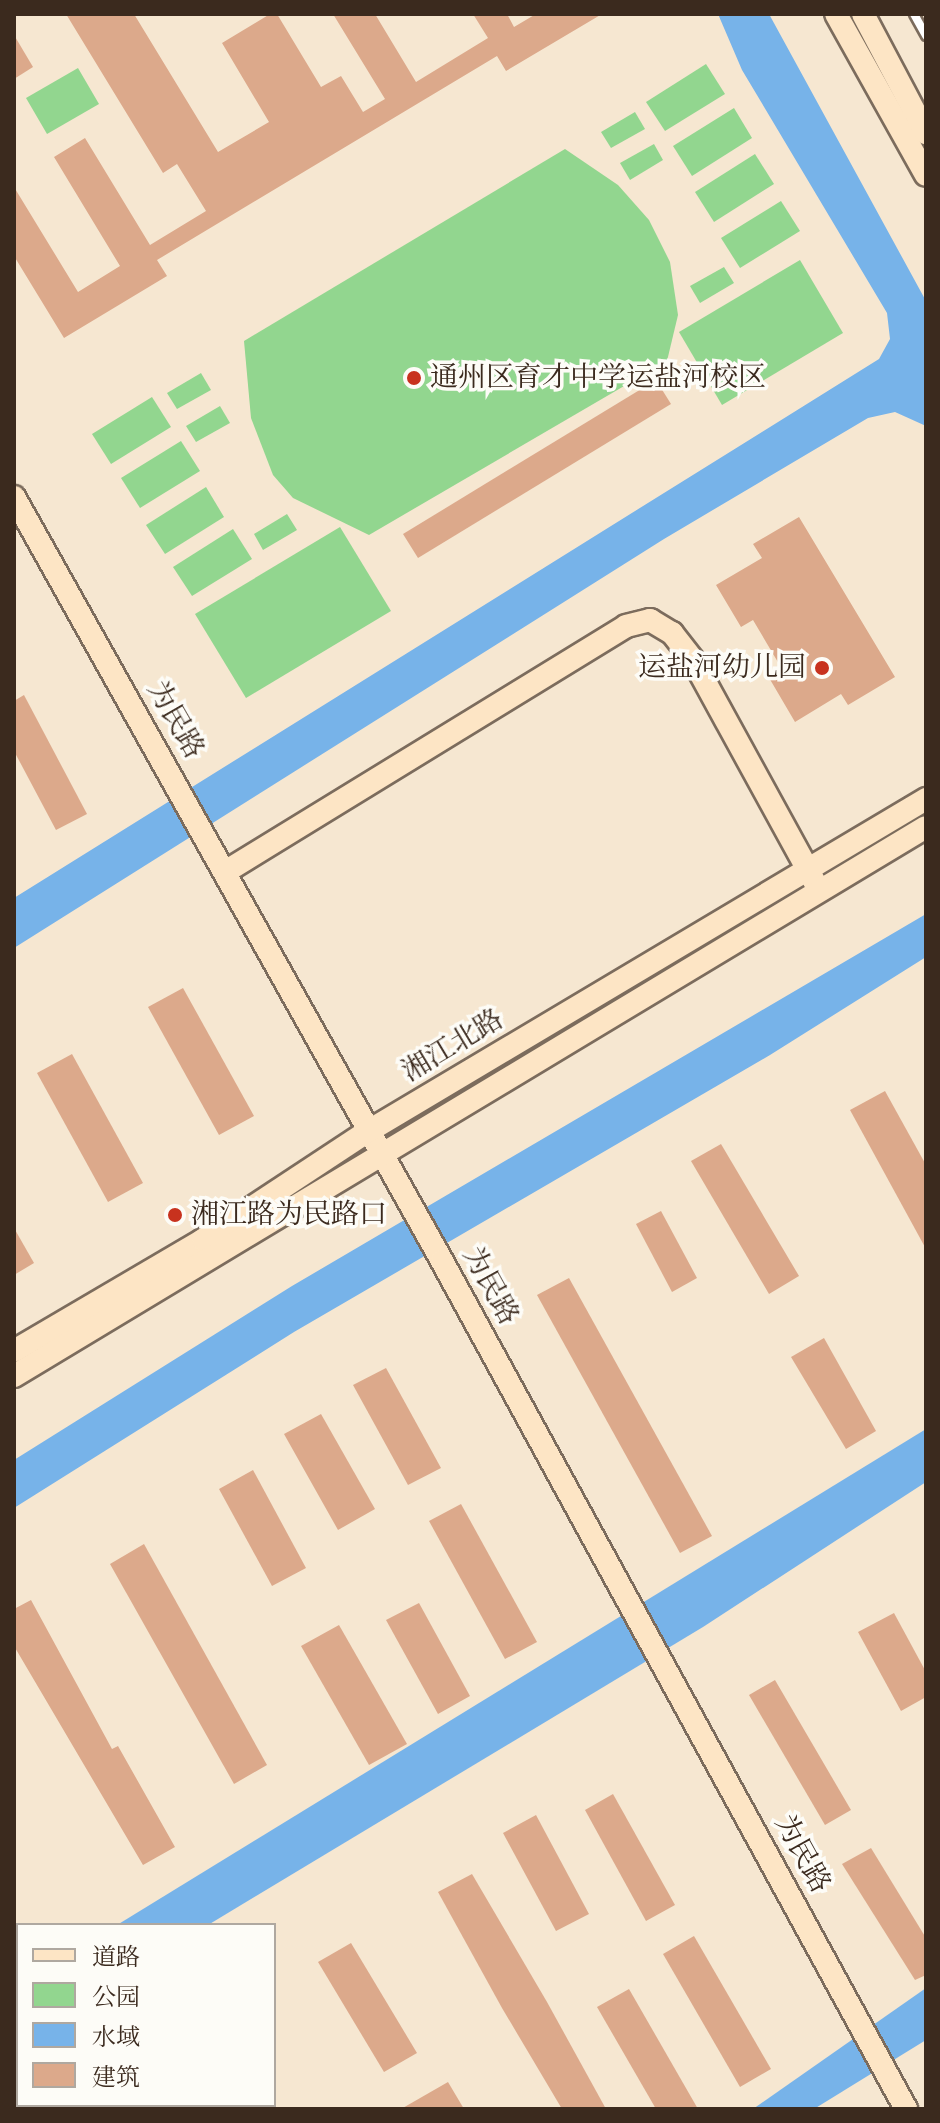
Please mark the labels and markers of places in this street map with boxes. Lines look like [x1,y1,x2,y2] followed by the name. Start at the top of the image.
[430,361,766,395] place label: 通州区育才中学运盐河校区
[405,369,423,387] marker: 通州区育才中学运盐河校区
[638,651,806,685] place label: 运盐河幼儿园
[813,659,831,677] marker: 运盐河幼儿园
[191,1198,387,1232] place label: 湘江路为民路口
[166,1206,184,1224] marker: 湘江路为民路口

